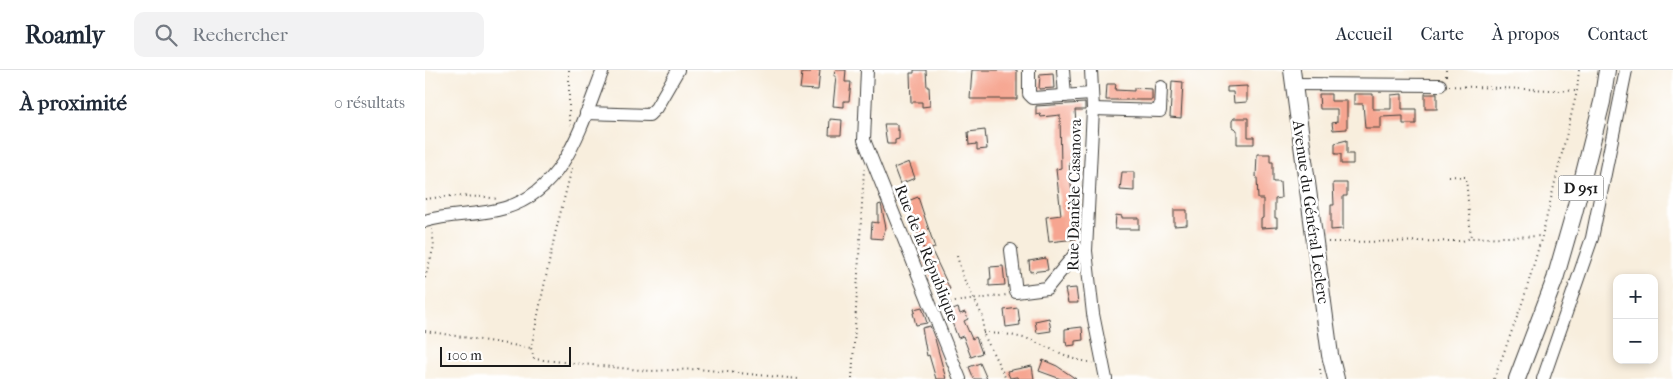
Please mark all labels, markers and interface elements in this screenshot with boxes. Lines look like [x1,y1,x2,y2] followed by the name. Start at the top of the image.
[134,12,484,57] search box
[25,21,104,49] text: Roamly
[152,21,180,49] icon: search
[192,24,288,46] text: Rechercher
[1336,24,1393,45] text: Accueil
[1421,24,1464,45] text: Carte
[1492,24,1559,45] text: À propos
[1587,24,1648,45] text: Contact
[20,91,127,115] text: À proximité
[334,93,405,112] text: 0 résultats
[1063,118,1085,271] street label: Rue Danièle Casanova
[1289,118,1333,305] street label: Avenue du Général Leclerc
[1559,176,1603,200] road number: D 951
[891,182,963,324] street label: Rue de la République
[1613,274,1658,364] map controls
[1613,274,1658,319] button: +
[1613,319,1658,364] button: −
[440,344,571,367] scale bar
[447,347,482,364] text: 100 m

